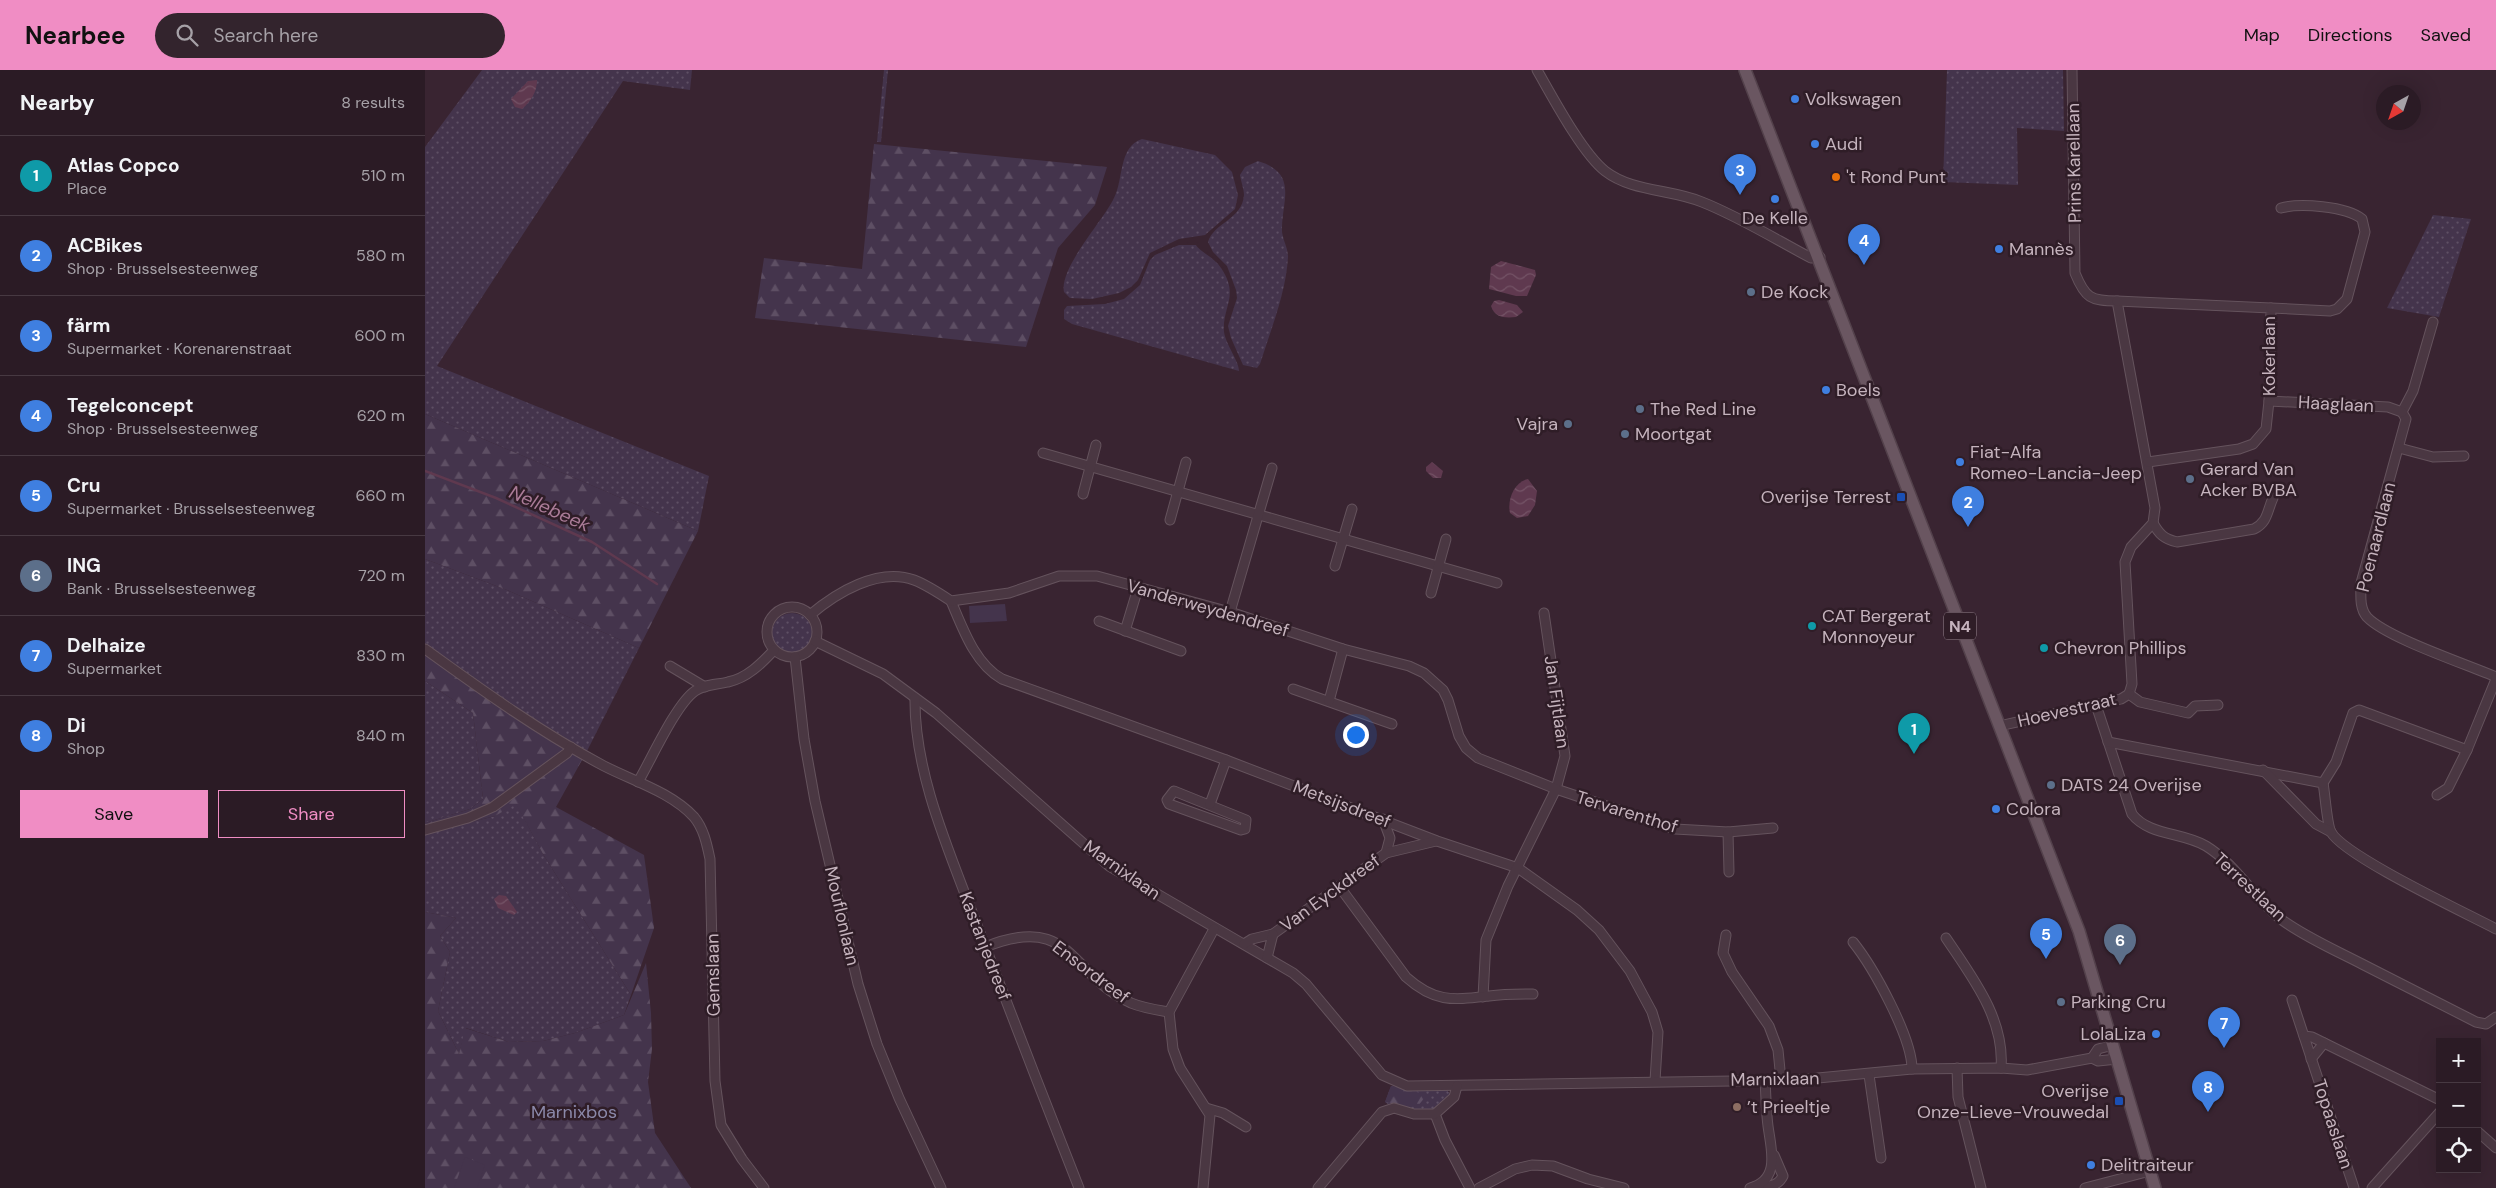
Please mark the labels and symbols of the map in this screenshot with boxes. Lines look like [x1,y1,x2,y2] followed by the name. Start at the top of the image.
[2376,85,2421,130] north arrow
[1805,87,1901,111] place label: Volkswagen
[1789,93,1801,105] marker: Volkswagen
[2061,103,2087,223] street label: Prins Karellaan
[1825,132,1863,156] place label: Audi
[1809,138,1821,150] marker: Audi
[1724,154,1756,195] pin: 3
[1846,165,1946,189] place label: 't Rond Punt
[1830,171,1842,183] marker: 't Rond Punt
[1769,193,1781,205] marker: De Kelle
[1742,206,1808,230] place label: De Kelle
[1848,224,1880,265] pin: 4
[2009,237,2074,261] place label: Mannès
[1993,243,2005,255] marker: Mannès
[1761,280,1828,304] place label: De Kock
[1745,286,1757,298] marker: De Kock
[2257,316,2281,396] street label: Kokerlaan
[1836,378,1881,402] place label: Boels
[1820,384,1832,396] marker: Boels
[2298,390,2374,418] street label: Haaglaan
[1650,397,1756,421] place label: The Red Line
[1634,403,1646,415] marker: The Red Line
[1516,412,1558,436] place label: Vajra
[1562,418,1574,430] marker: Vajra
[1635,422,1712,446] place label: Moortgat
[1619,428,1631,440] marker: Moortgat
[1970,440,2142,485] place label: Fiat-Alfa Romeo-Lancia-Jeep
[1954,456,1966,468] marker: Fiat-Alfa Romeo-Lancia-Jeep
[2200,457,2297,502] place label: Gerard Van Acker BVBA
[2184,473,2196,485] marker: Gerard Van Acker BVBA
[505,479,595,538] water label: Nellebeek
[2351,480,2401,594] street label: Poenaardlaan
[1761,485,1891,509] place label: Overijse Terrest
[1952,486,1984,527] pin: 2
[1895,491,1907,503] marker: Overijse Terrest
[1124,573,1292,643] street label: Vanderweydendreef
[1822,604,1931,649] place label: CAT Bergerat Monnoyeur
[1944,612,1976,640] road number: N4
[1806,620,1818,632] marker: CAT Bergerat Monnoyeur
[2054,636,2186,660] place label: Chevron Phillips
[2038,642,2050,654] marker: Chevron Phillips
[1539,654,1575,750] street label: Jan Fijtlaan
[2015,687,2119,733] street label: Hoevestraat
[1898,713,1930,754] pin: 1
[1343,722,1369,748] your location
[2061,773,2202,797] place label: DATS 24 Overijse
[1290,774,1394,834] street label: Metsijsdreef
[2045,779,2057,791] marker: DATS 24 Overijse
[1573,785,1681,839] street label: Tervarenthof
[2006,797,2061,821] place label: Colora
[1990,803,2002,815] marker: Colora
[1079,835,1165,905] street label: Marnixlaan
[2208,847,2292,927] street label: Terrestlaan
[1275,849,1385,937] street label: Van Eyckdreef
[819,864,865,968] street label: Mouflonlaan
[953,888,1017,1004] street label: Kastanjedreef
[2030,918,2062,959] pin: 5
[2104,924,2136,965] pin: 6
[700,933,726,1017] street label: Gemslaan
[1048,935,1134,1009] street label: Ensordreef
[2071,990,2166,1014] place label: Parking Cru
[2055,996,2067,1008] marker: Parking Cru
[2208,1007,2240,1048] pin: 7
[2081,1022,2146,1046] place label: LolaLiza
[2150,1028,2162,1040] marker: LolaLiza
[1730,1066,1820,1092] street label: Marnixlaan
[2192,1071,2224,1112] pin: 8
[2307,1076,2359,1172] street label: Topaaslaan
[1917,1079,2109,1124] place label: Overijse Onze-Lieve-Vrouwedal
[1747,1095,1830,1119] place label: ’t Prieeltje
[2113,1095,2125,1107] marker: Overijse Onze-Lieve-Vrouwedal
[531,1100,617,1124] park label: Marnixbos
[1731,1101,1743,1113] marker: ’t Prieeltje
[2101,1153,2194,1177] place label: Delitraiteur
[2085,1159,2097,1171] marker: Delitraiteur

